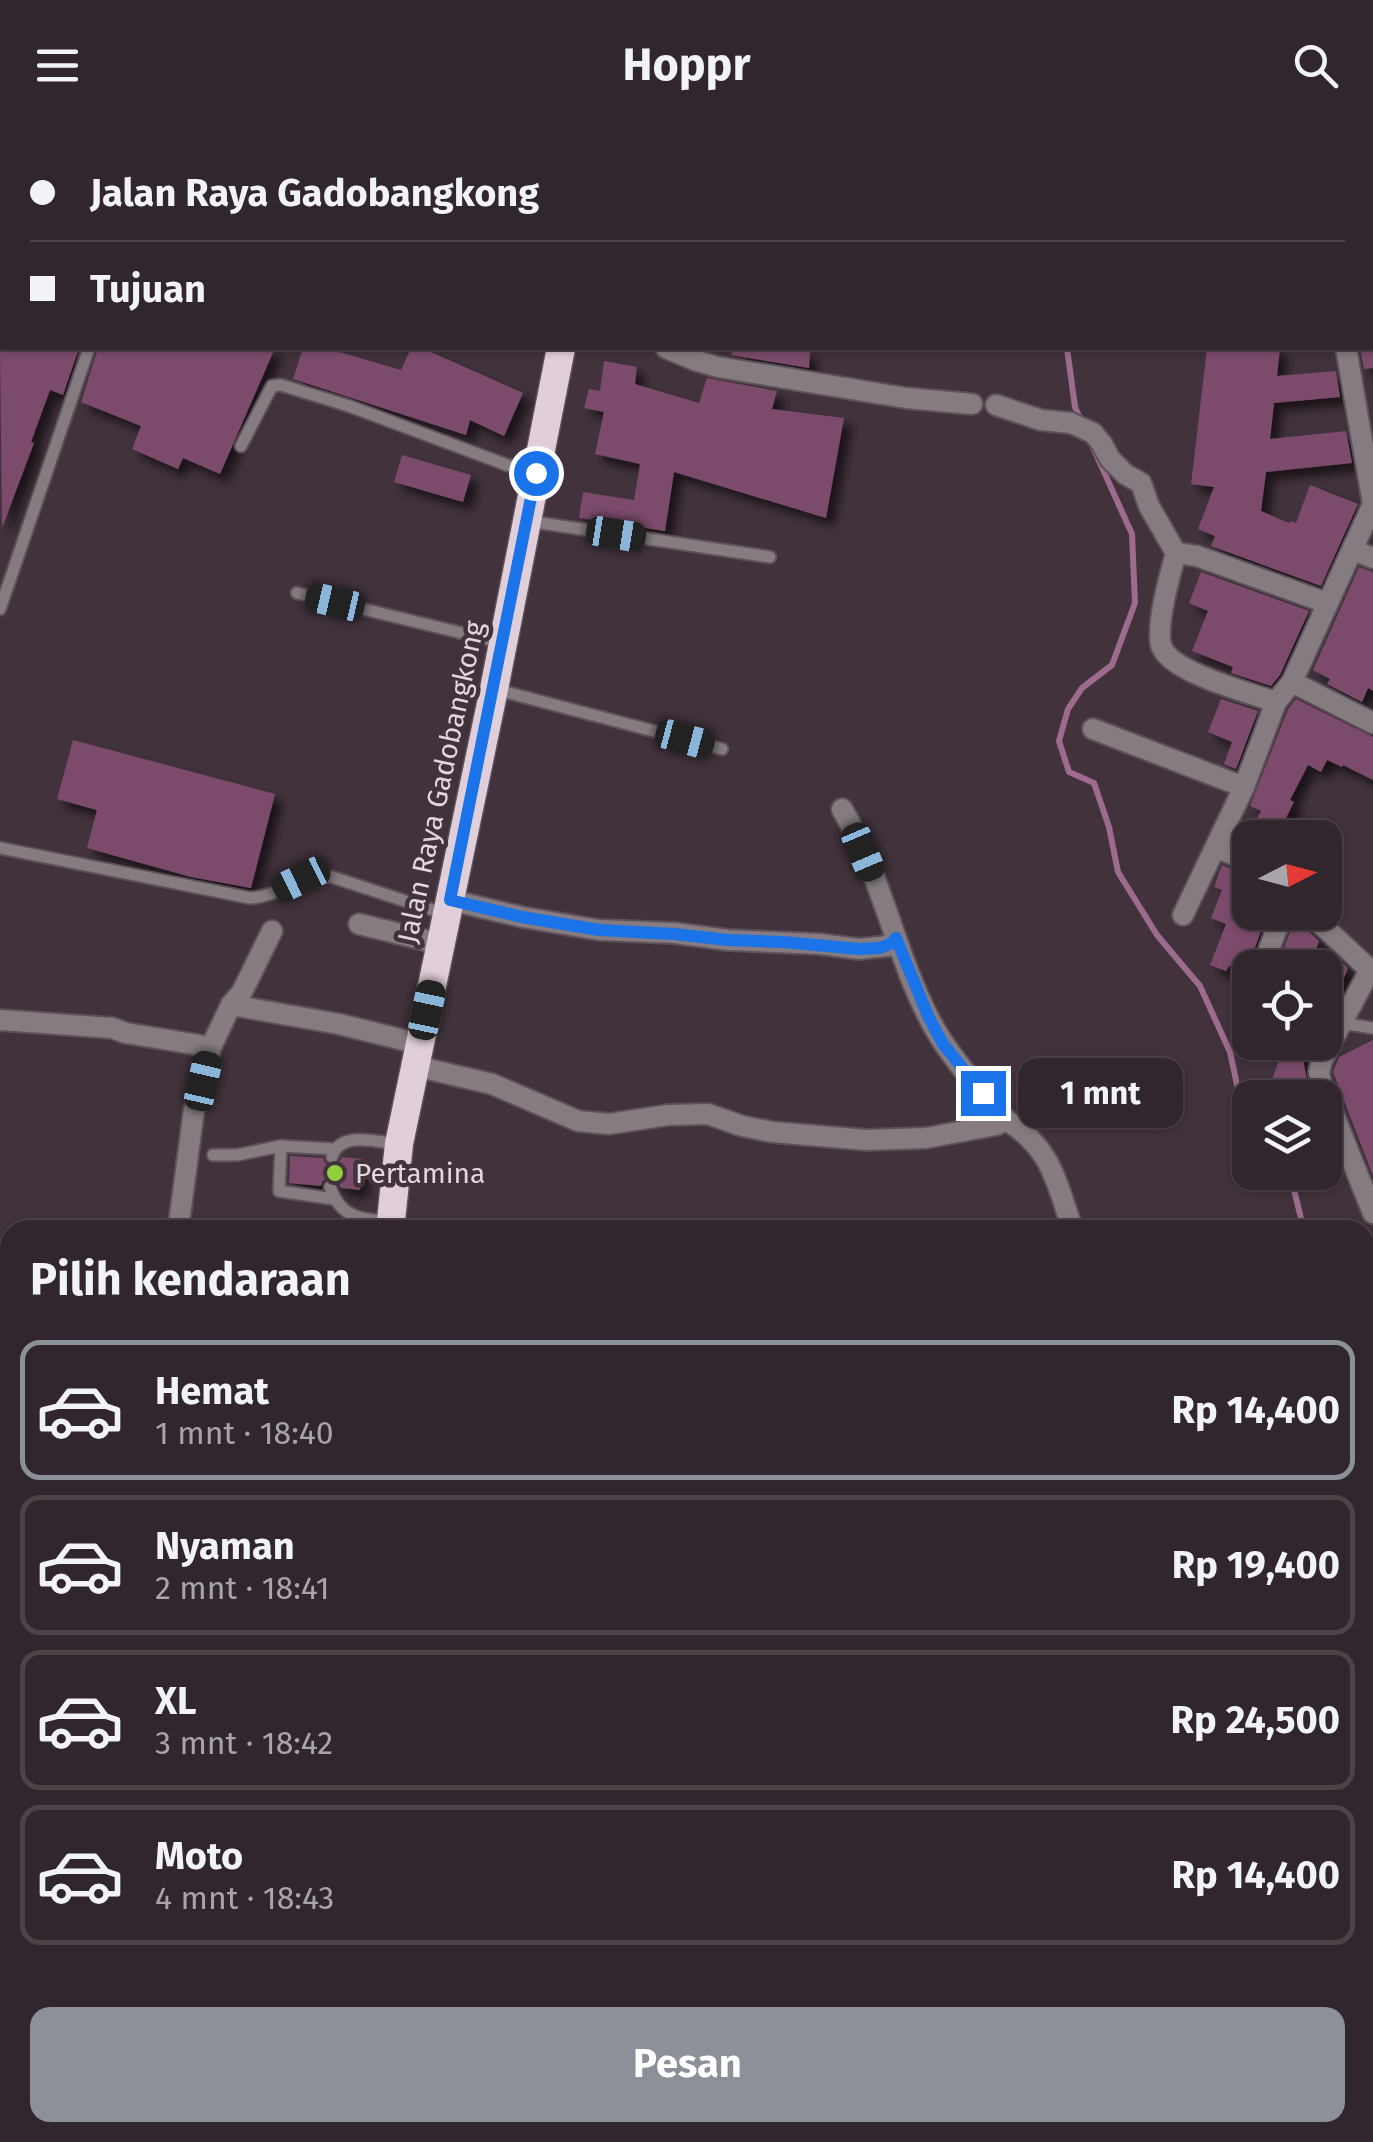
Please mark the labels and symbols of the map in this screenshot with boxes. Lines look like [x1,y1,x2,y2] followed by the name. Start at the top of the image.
[514,451,559,496] route start
[584,514,648,554] car
[302,581,368,623] car
[391,618,491,946] street label: Jalan Raya Gadobangkong
[652,717,718,761] car
[837,819,889,885] car
[1232,820,1342,930] north arrow
[267,852,335,906] car
[406,978,448,1042] car
[182,1048,224,1114] car
[1018,1058,1183,1128] callout: 1 mnt
[961,1071,1006,1116] route end
[355,1157,485,1190] place label: Pertamina
[324,1162,346,1184] marker: Pertamina

